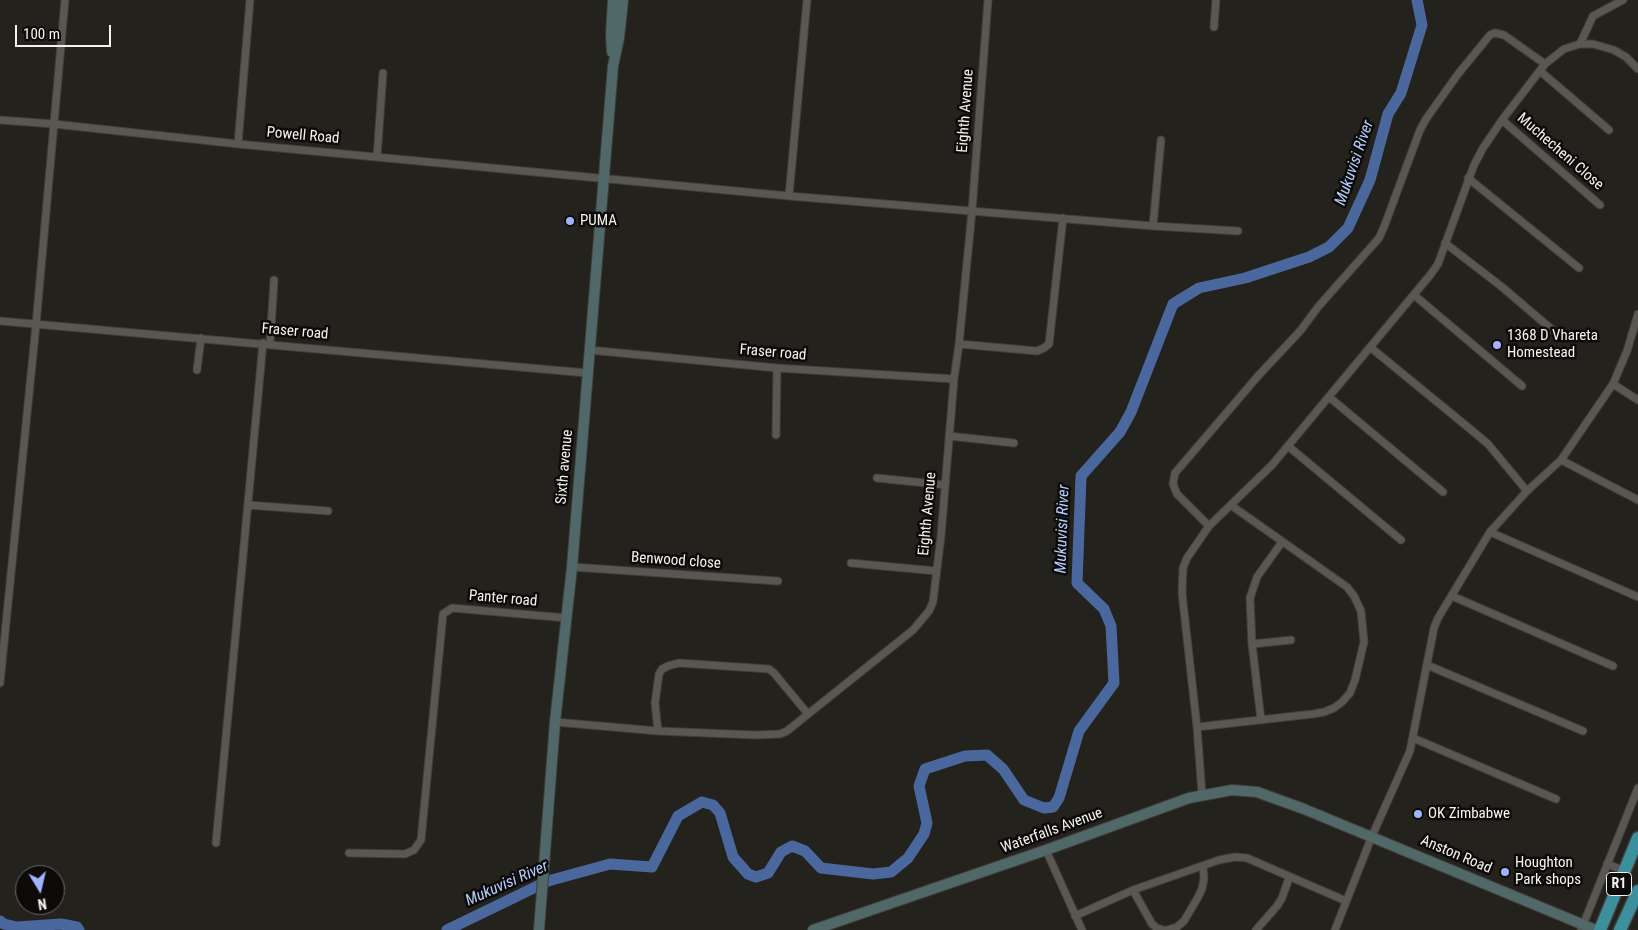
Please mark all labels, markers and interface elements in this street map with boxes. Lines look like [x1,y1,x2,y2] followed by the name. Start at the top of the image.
[18,15,114,47] scale bar
[23,25,60,43] text: 100 m
[954,69,978,153] street label: Eighth Avenue
[1513,110,1607,194] street label: Muchecheni Close
[1332,118,1378,208] water label: Mukuvisi River
[266,124,340,148] street label: Powell Road
[580,212,617,230] place label: PUMA
[564,215,576,227] marker: PUMA
[261,320,329,344] street label: Fraser road
[1507,327,1598,362] place label: 1368 D Vhareta Homestead
[1491,339,1503,351] marker: 1368 D Vhareta Homestead
[739,341,807,365] street label: Fraser road
[553,429,577,505] street label: Sixth avenue
[915,471,941,557] street label: Eighth Avenue
[1052,484,1074,574] water label: Mukuvisi River
[631,549,721,573] street label: Benwood close
[468,587,538,611] street label: Panter road
[999,804,1105,858] street label: Waterfalls Avenue
[1428,805,1510,823] place label: OK Zimbabwe
[1412,808,1424,820] marker: OK Zimbabwe
[1418,832,1494,878] street label: Anston Road
[1515,854,1581,889] place label: Houghton Park shops
[463,857,551,911] water label: Mukuvisi River
[15,865,65,915] north arrow
[1499,866,1511,878] marker: Houghton Park shops
[1606,872,1632,896] road number: R1
[37,895,48,912] text: N

